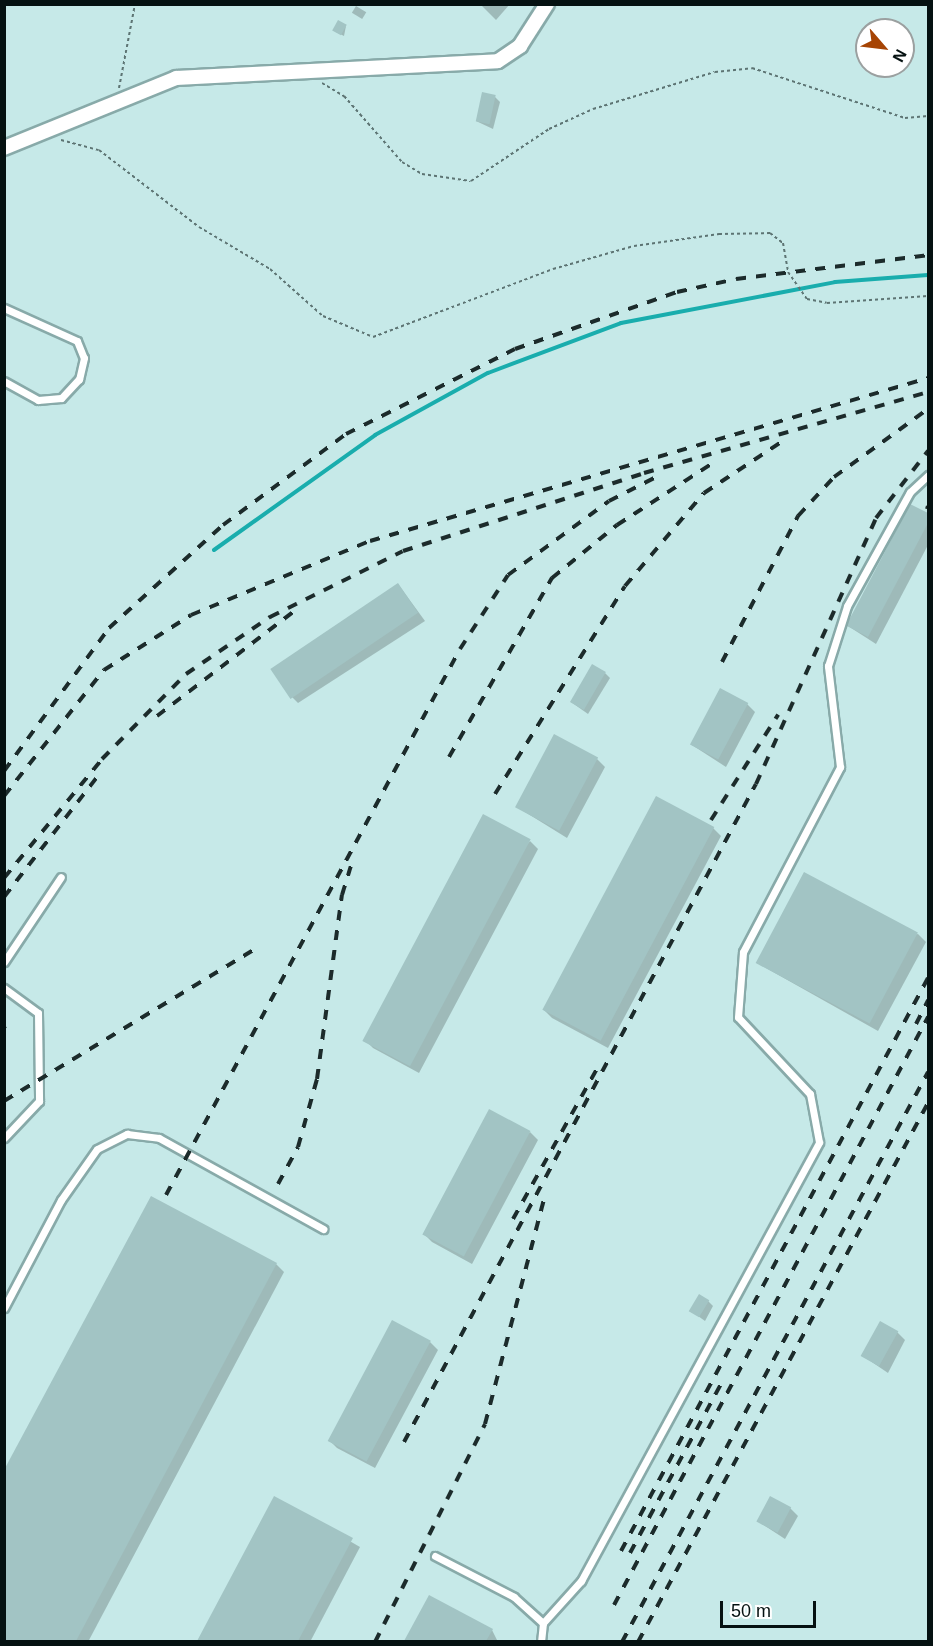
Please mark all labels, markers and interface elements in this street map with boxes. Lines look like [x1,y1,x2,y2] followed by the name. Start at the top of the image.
[855,18,915,78] north arrow
[889,47,910,65] text: N
[723,1589,819,1627] scale bar
[731,1601,771,1621] text: 50 m

